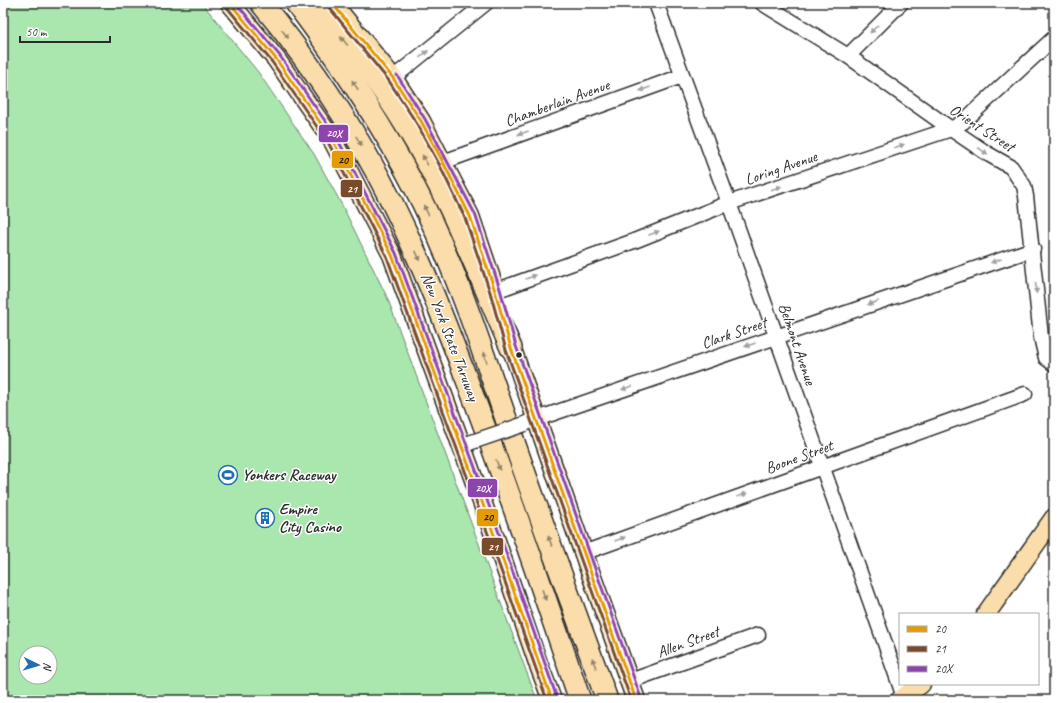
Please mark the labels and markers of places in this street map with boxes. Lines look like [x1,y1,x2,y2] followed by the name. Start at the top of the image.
[514,350,524,360] unlabelled marker
[217,464,239,486] sports icon: Yonkers Raceway
[242,465,337,485] place label: Yonkers Raceway
[279,499,342,537] place label: Empire City Casino
[254,507,276,529] building icon: Empire City Casino

